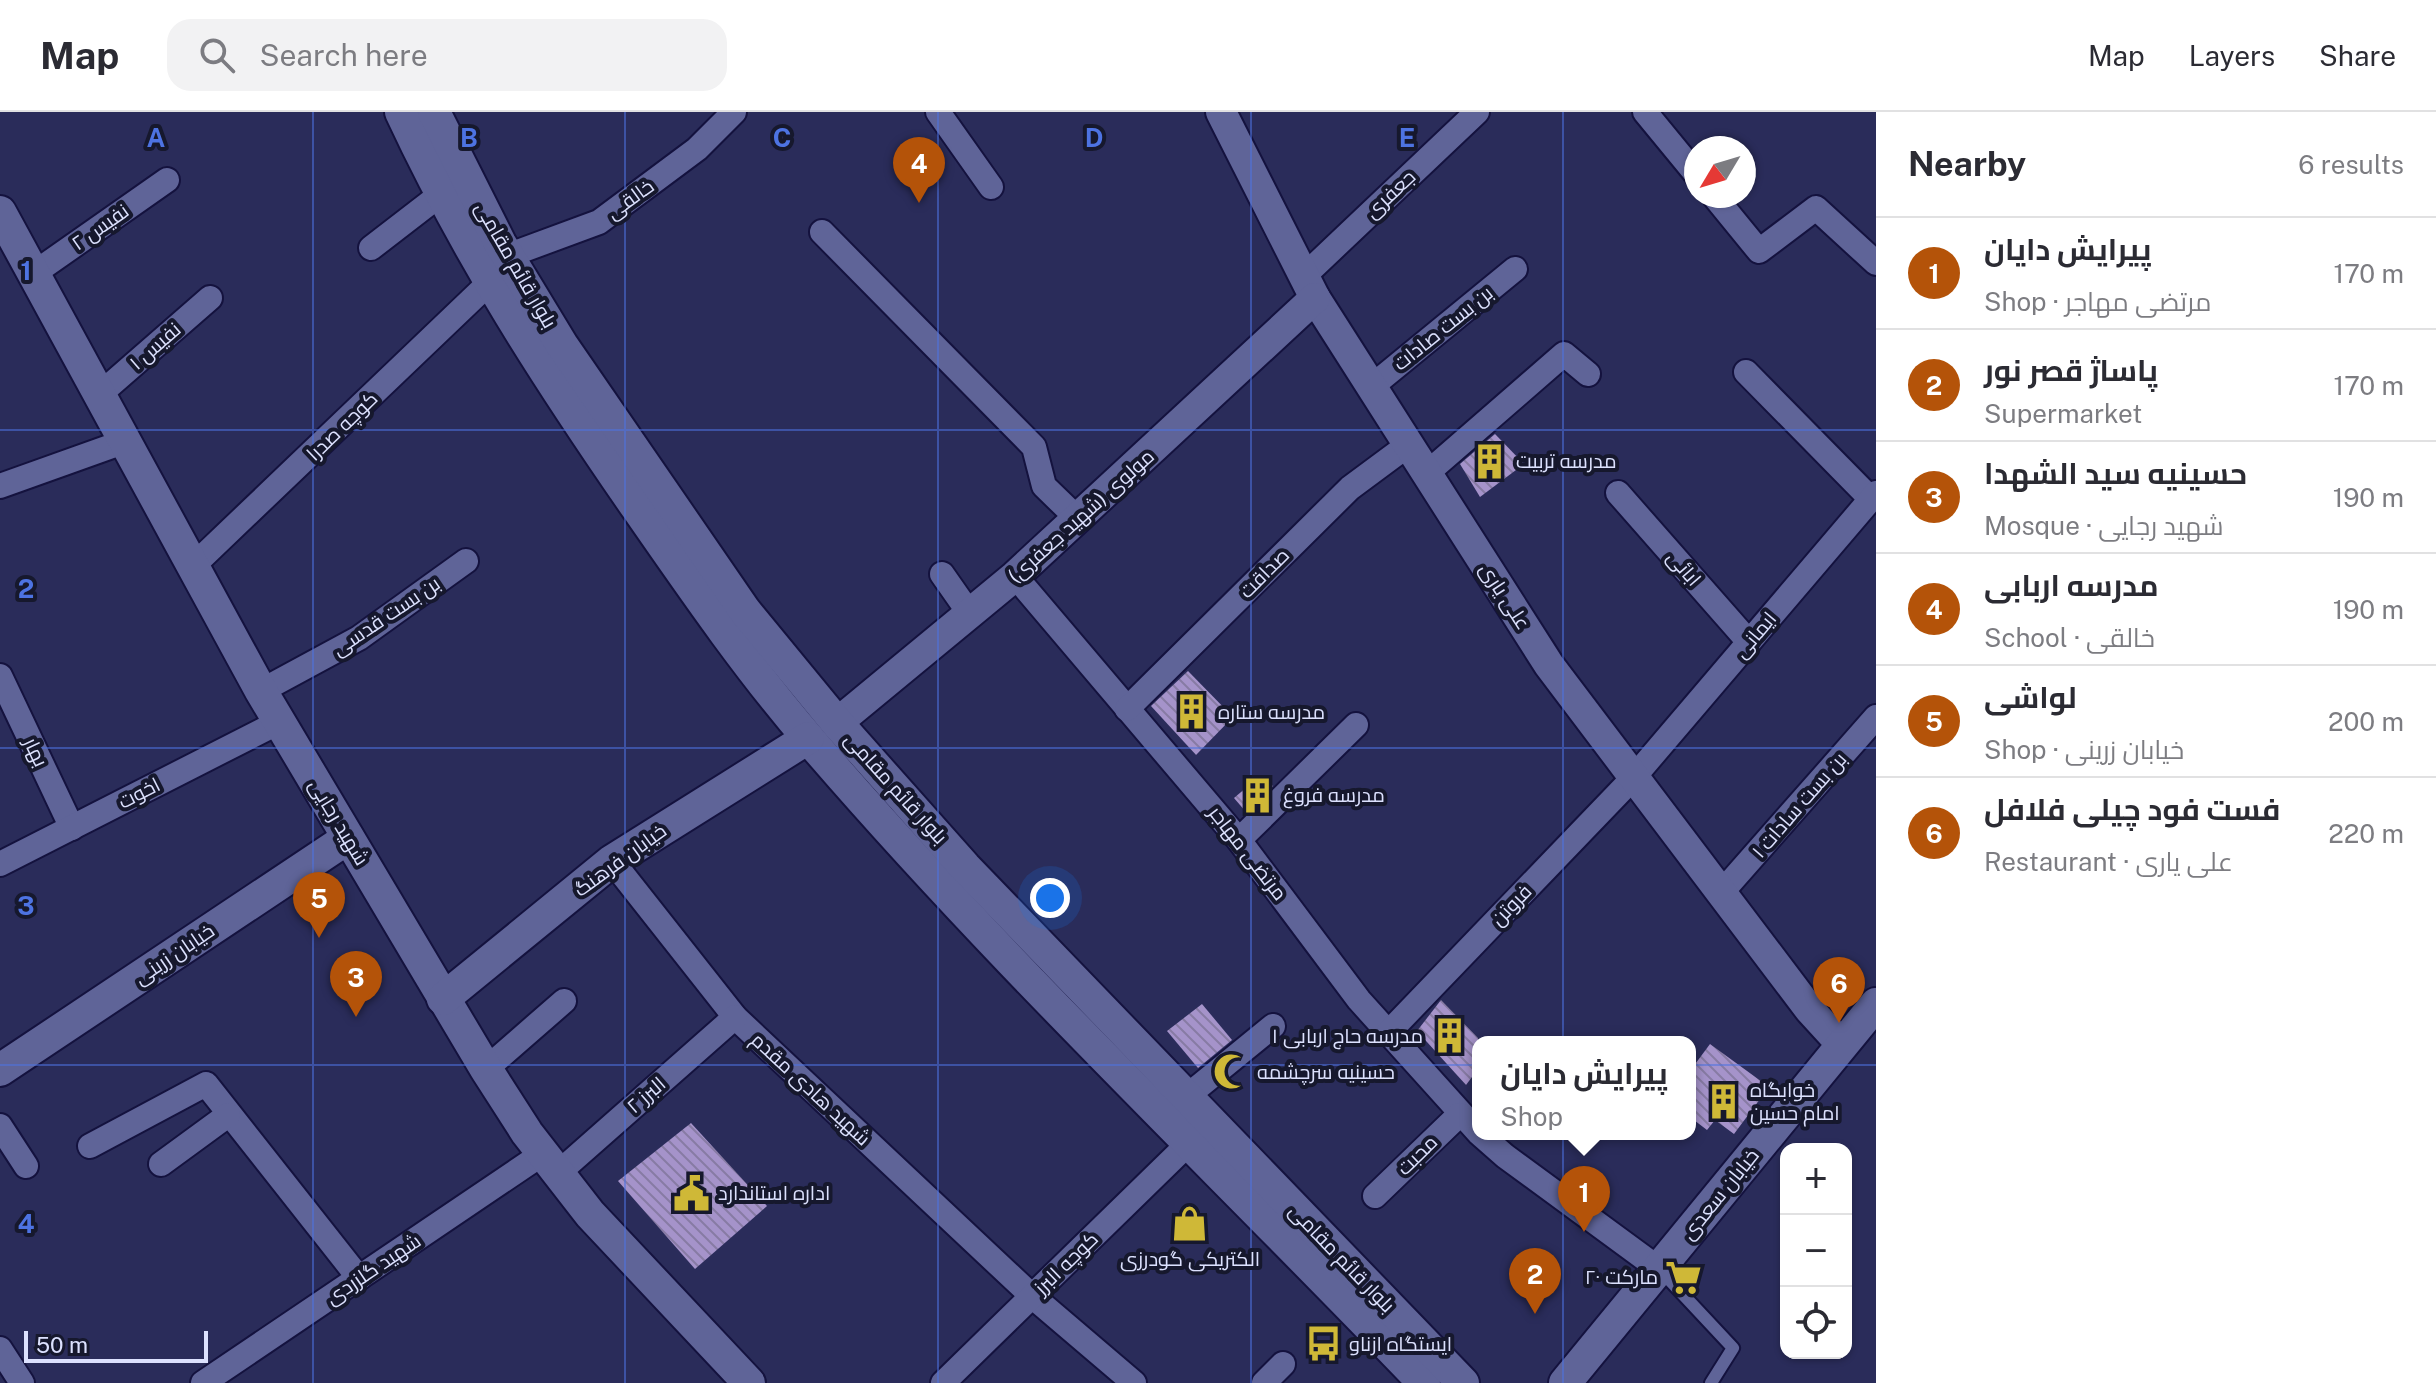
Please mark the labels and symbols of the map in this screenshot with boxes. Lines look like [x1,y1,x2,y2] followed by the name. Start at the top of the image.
[147,122,166,153] text: A
[460,122,478,153] text: B
[773,122,791,153] text: C
[1085,122,1103,153] text: D
[1399,122,1415,153] text: E
[1684,136,1756,208] north arrow
[893,137,945,203] pin: 4
[1360,165,1421,224] street label: جعفری
[602,174,659,225] street label: خالقی
[468,198,562,333] street label: بلوار قائم مقامی
[67,199,134,256] street label: نفیس ۲
[20,255,32,286] text: 1
[1388,281,1498,376] street label: بن بست صادات
[124,317,186,375] street label: نفیس ‍۱
[302,386,383,466] street label: کوچه صدرا
[1471,442,1509,480] building icon: مدرسه تربیت
[1003,444,1160,589] street label: مولوی (شهید جعفری)
[1516,449,1617,473] place label: مدرسه تربیت
[1234,543,1294,603] street label: صداقت
[1661,545,1706,591] street label: ابائی
[1474,558,1535,635] street label: علی یاری
[327,571,445,662] street label: بن بست قدسی
[18,573,34,604] text: 2
[1729,607,1782,664] street label: ایمانی
[1173,693,1211,731] building icon: مدرسه ستاره
[1218,700,1325,724] place label: مدرسه ستاره
[838,727,952,850] street label: بلوار قائم مقامی
[18,733,53,771] street label: بهار
[1747,747,1852,863] street label: بن بست سادات ۱
[114,772,164,814] street label: اخوت
[303,774,374,870] street label: شهید رجایی
[1238,776,1276,814] building icon: مدرسه فروغ
[1283,783,1385,809] place label: مدرسه فروغ
[1202,800,1292,905] street label: مرتضی مهاجر
[569,818,672,902] street label: خیابان فرهنگ
[293,872,345,938] pin: 5
[1030,878,1070,918] your location
[1486,879,1537,931] street label: فروتن
[17,890,35,921] text: 3
[129,918,219,990] street label: خیابان زرینی
[330,951,382,1017] pin: 3
[1813,957,1865,1023] pin: 6
[1430,1017,1468,1055] building icon: مدرسه حاج اربابی ۱
[1272,1024,1423,1050] place label: مدرسه حاج اربابی ۱
[745,1028,876,1152] street label: شهید هادی مقدم
[1212,1053,1250,1091] mosque icon: حسینیه سرچشمه
[1257,1060,1395,1085] place label: حسینیه سرچشمه
[622,1072,670,1118] street label: البرز ۲
[1750,1078,1840,1127] place label: خوابگاه امام حسین
[1705,1083,1743,1121] building icon: خوابگاه امام حسین
[1392,1130,1442,1180] street label: محبت
[1676,1144,1765,1245] street label: خیابان سعدی
[1558,1166,1610,1232] pin: 1
[673,1174,711,1212] public building icon: اداره استاندارد
[718,1181,830,1205] place label: اداره استاندارد
[1283,1199,1400,1319] street label: بلوار قائم مقامی
[1171,1205,1209,1243] shop icon: الکتریکی گودرزی
[17,1208,35,1239] text: 4
[1028,1227,1104,1301] street label: کوچه البرز
[321,1228,426,1310] street label: شهید گلزردی
[1120,1247,1260,1272] place label: الکتریکی گودرزی
[1509,1248,1561,1314] pin: 2
[1665,1258,1703,1296] supermarket icon: مارکت ۲۰
[1585,1265,1658,1289] place label: مارکت ۲۰
[1304,1325,1342,1363] bus stop icon: ایستگاه ازناو
[24,1327,208,1363] scale bar
[1349,1332,1452,1356] place label: ایستگاه ازناو

